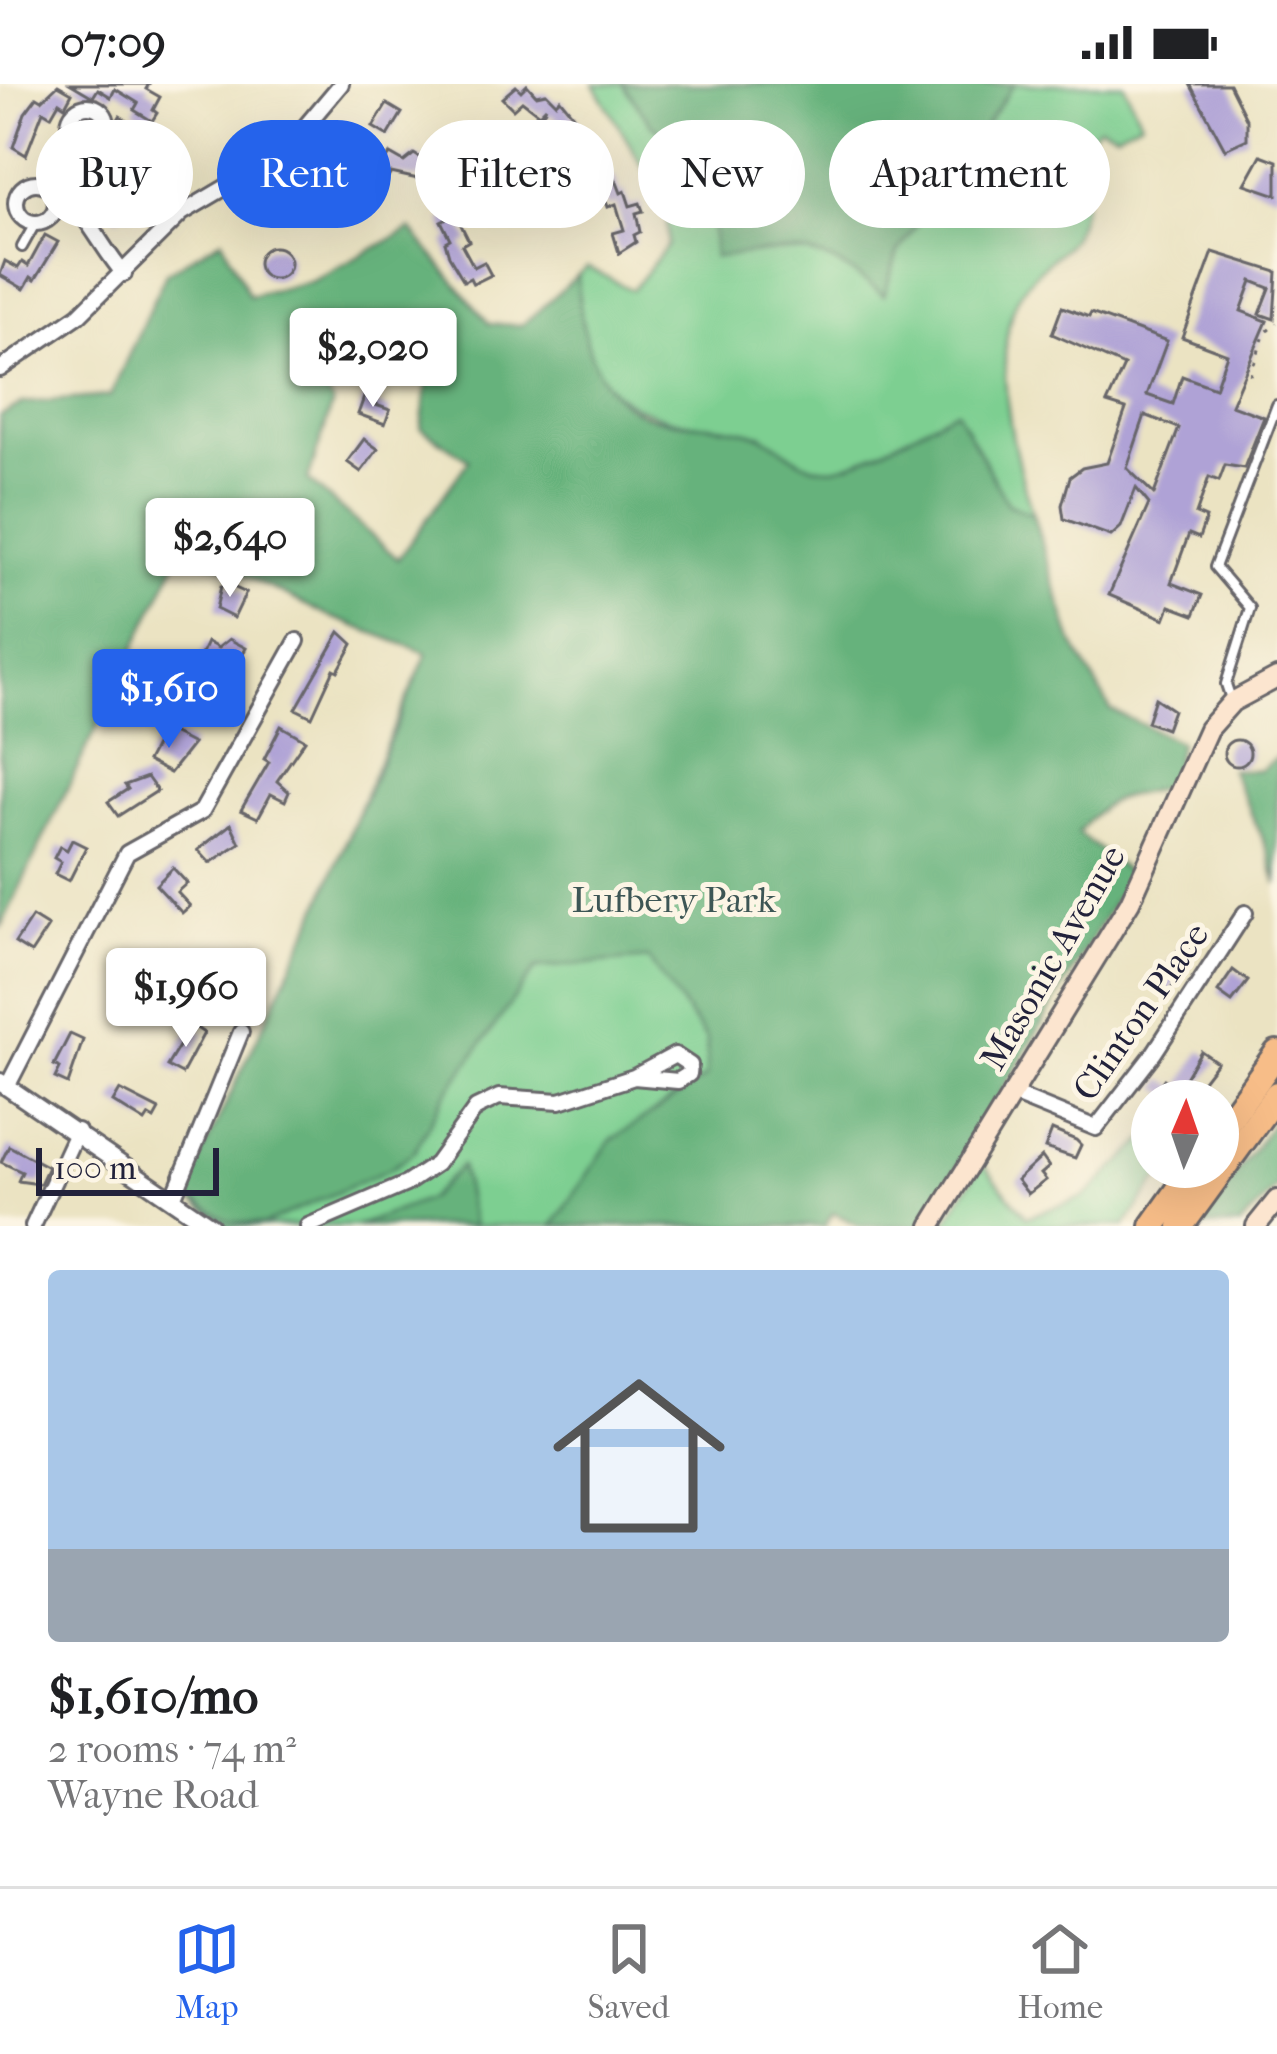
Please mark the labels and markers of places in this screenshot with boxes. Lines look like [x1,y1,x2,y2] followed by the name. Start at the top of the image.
[275,308,471,410] pin: $2,020
[132,498,328,600] pin: $2,640
[71,649,267,751] pin: $1,610
[88,948,284,1050] pin: $1,960

